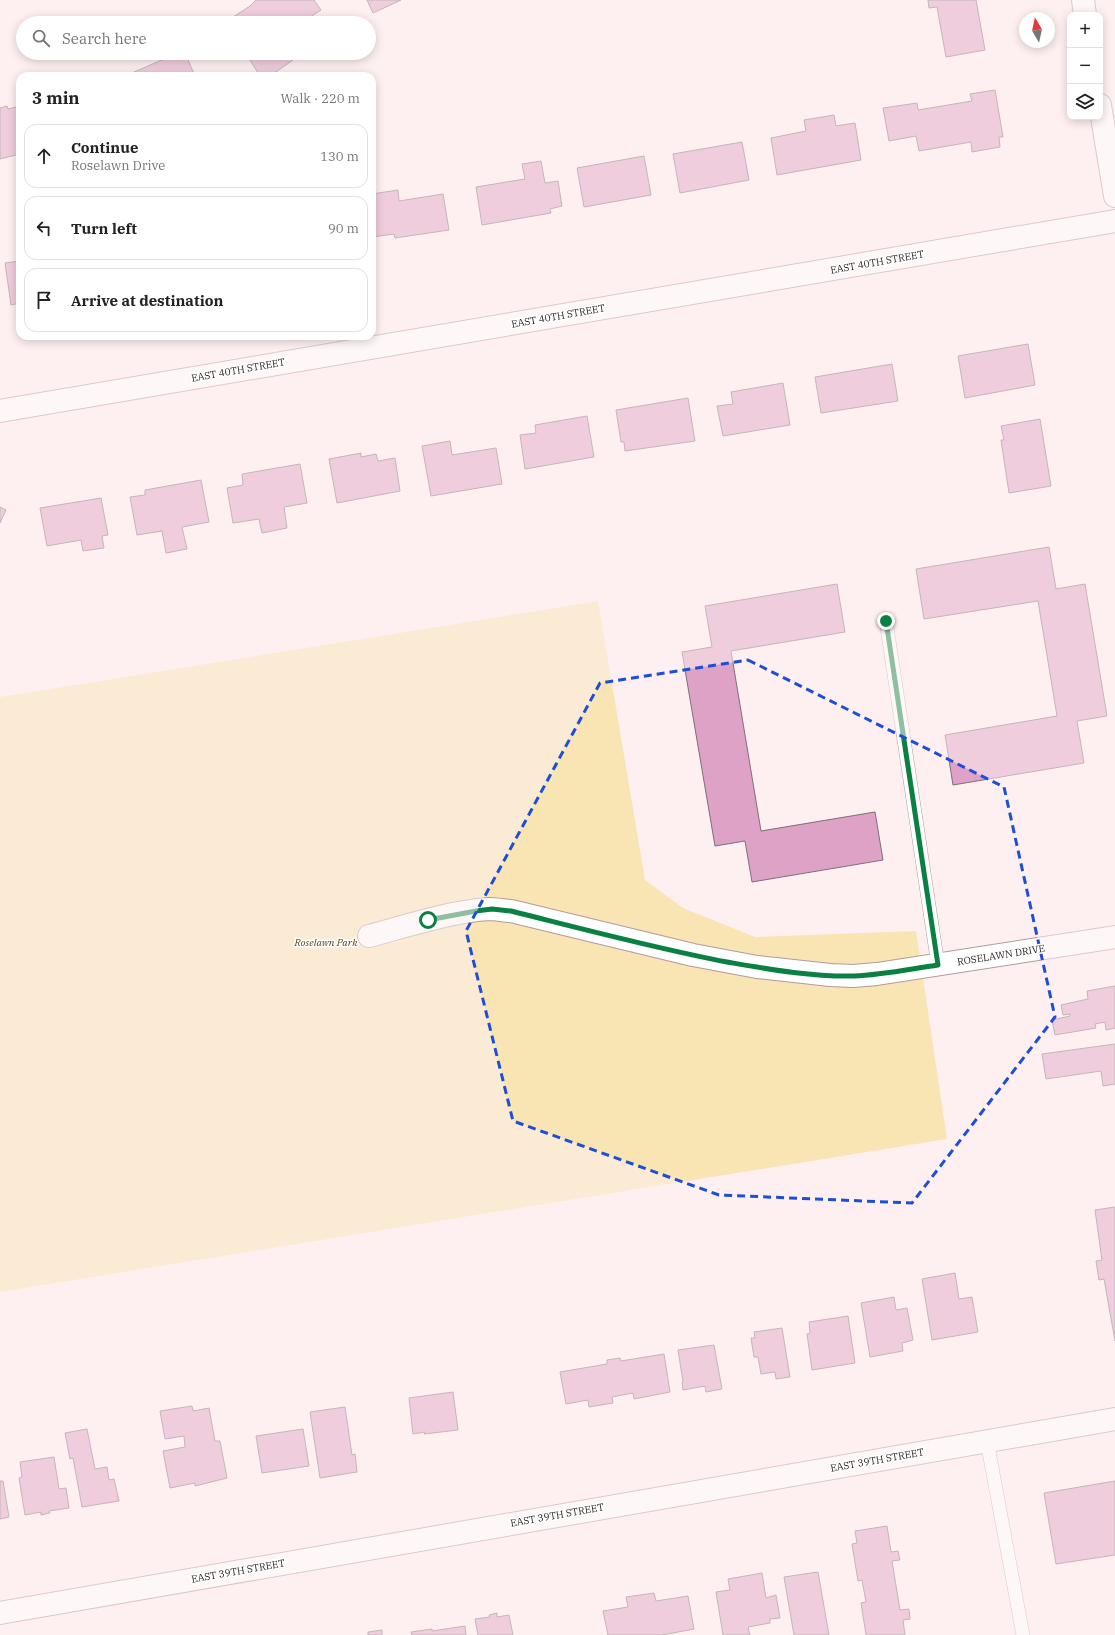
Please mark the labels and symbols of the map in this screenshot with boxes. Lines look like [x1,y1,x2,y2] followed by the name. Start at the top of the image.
[1019,12,1055,48] north arrow
[829,247,925,277] street label: EAST 40TH STREET
[510,301,606,331] street label: EAST 40TH STREET
[190,355,286,385] street label: EAST 40TH STREET
[877,612,895,630] route end
[419,911,437,929] route start
[294,936,358,949] park label: Roselawn Park
[956,942,1046,968] street label: ROSELAWN DRIVE
[829,1445,925,1475] street label: EAST 39TH STREET
[509,1500,605,1530] street label: EAST 39TH STREET
[190,1556,286,1586] street label: EAST 39TH STREET

